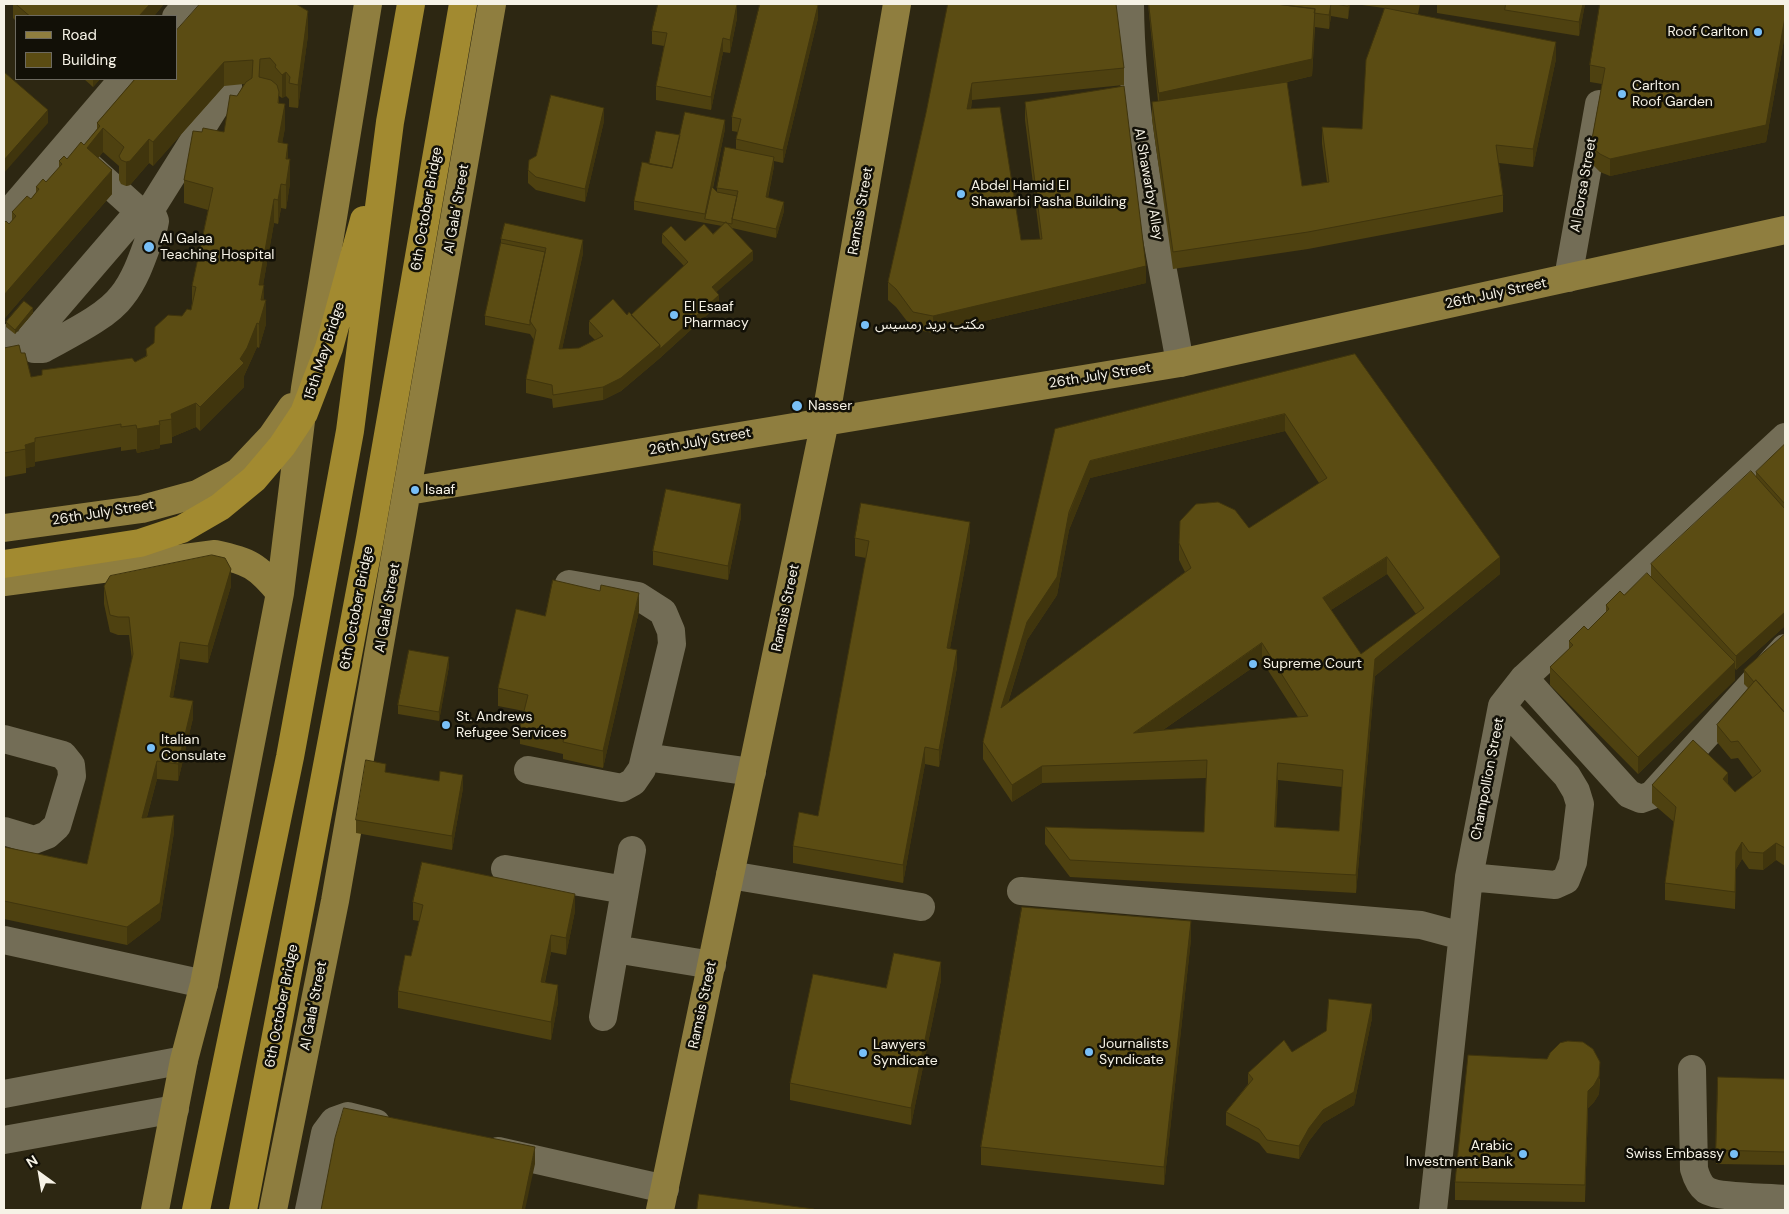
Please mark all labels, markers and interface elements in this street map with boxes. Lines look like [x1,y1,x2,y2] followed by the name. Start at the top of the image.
[15,15,178,80] legend
[1667,24,1748,40] place label: Roof Carlton
[62,25,97,45] text: Road
[1752,26,1764,38] marker: Roof Carlton
[62,50,117,70] text: Building
[1632,78,1713,110] place label: Carlton Roof Garden
[1616,88,1628,100] marker: Carlton Roof Garden
[1130,127,1166,241] street label: Al Shawarby Alley
[1567,136,1601,234] street label: Al Borsa Street
[408,146,446,272] street label: 6th October Bridge
[441,163,473,255] street label: Al Gala' Street
[845,166,877,256] street label: Ramsis Street
[971,178,1126,210] place label: Abdel Hamid El Shawarbi Pasha Building
[955,188,967,200] marker: Abdel Hamid El Shawarbi Pasha Building
[160,231,274,264] place label: Al Galaa Teaching Hospital
[142,240,156,254] marker: Al Galaa Teaching Hospital
[1444,275,1548,313] street label: 26th July Street
[684,299,749,332] place label: El Esaaf Pharmacy
[301,300,349,402] street label: 15th May Bridge
[668,309,680,321] marker: El Esaaf Pharmacy
[875,317,985,333] place label: مكتب بريد رمسيس
[859,319,871,331] marker: مكتب بريد رمسيس
[1048,360,1152,392] street label: 26th July Street
[808,398,852,414] place label: Nasser
[790,399,804,413] marker: Nasser
[648,425,752,459] street label: 26th July Street
[425,482,455,498] place label: Isaaf
[409,484,421,496] marker: Isaaf
[51,497,155,529] street label: 26th July Street
[337,545,377,671] street label: 6th October Bridge
[372,562,404,654] street label: Al Gala' Street
[769,563,803,653] street label: Ramsis Street
[1263,656,1362,672] place label: Supreme Court
[1247,658,1259,670] marker: Supreme Court
[456,709,567,742] place label: St. Andrews Refugee Services
[1468,716,1508,842] street label: Champollion Street
[440,719,452,731] marker: St. Andrews Refugee Services
[161,732,226,764] place label: Italian Consulate
[145,742,157,754] marker: Italian Consulate
[262,943,302,1069] street label: 6th October Bridge
[297,960,331,1052] street label: Al Gala' Street
[686,960,720,1050] street label: Ramsis Street
[1099,1036,1169,1068] place label: Journalists Syndicate
[873,1037,938,1070] place label: Lawyers Syndicate
[1083,1046,1095,1058] marker: Journalists Syndicate
[857,1047,869,1059] marker: Lawyers Syndicate
[1406,1138,1513,1170] place label: Arabic Investment Bank
[1626,1146,1724,1162] place label: Swiss Embassy
[1517,1148,1529,1160] marker: Arabic Investment Bank
[1728,1148,1740,1160] marker: Swiss Embassy
[15,1149,65,1199] north arrow
[23,1151,41,1172] text: N

